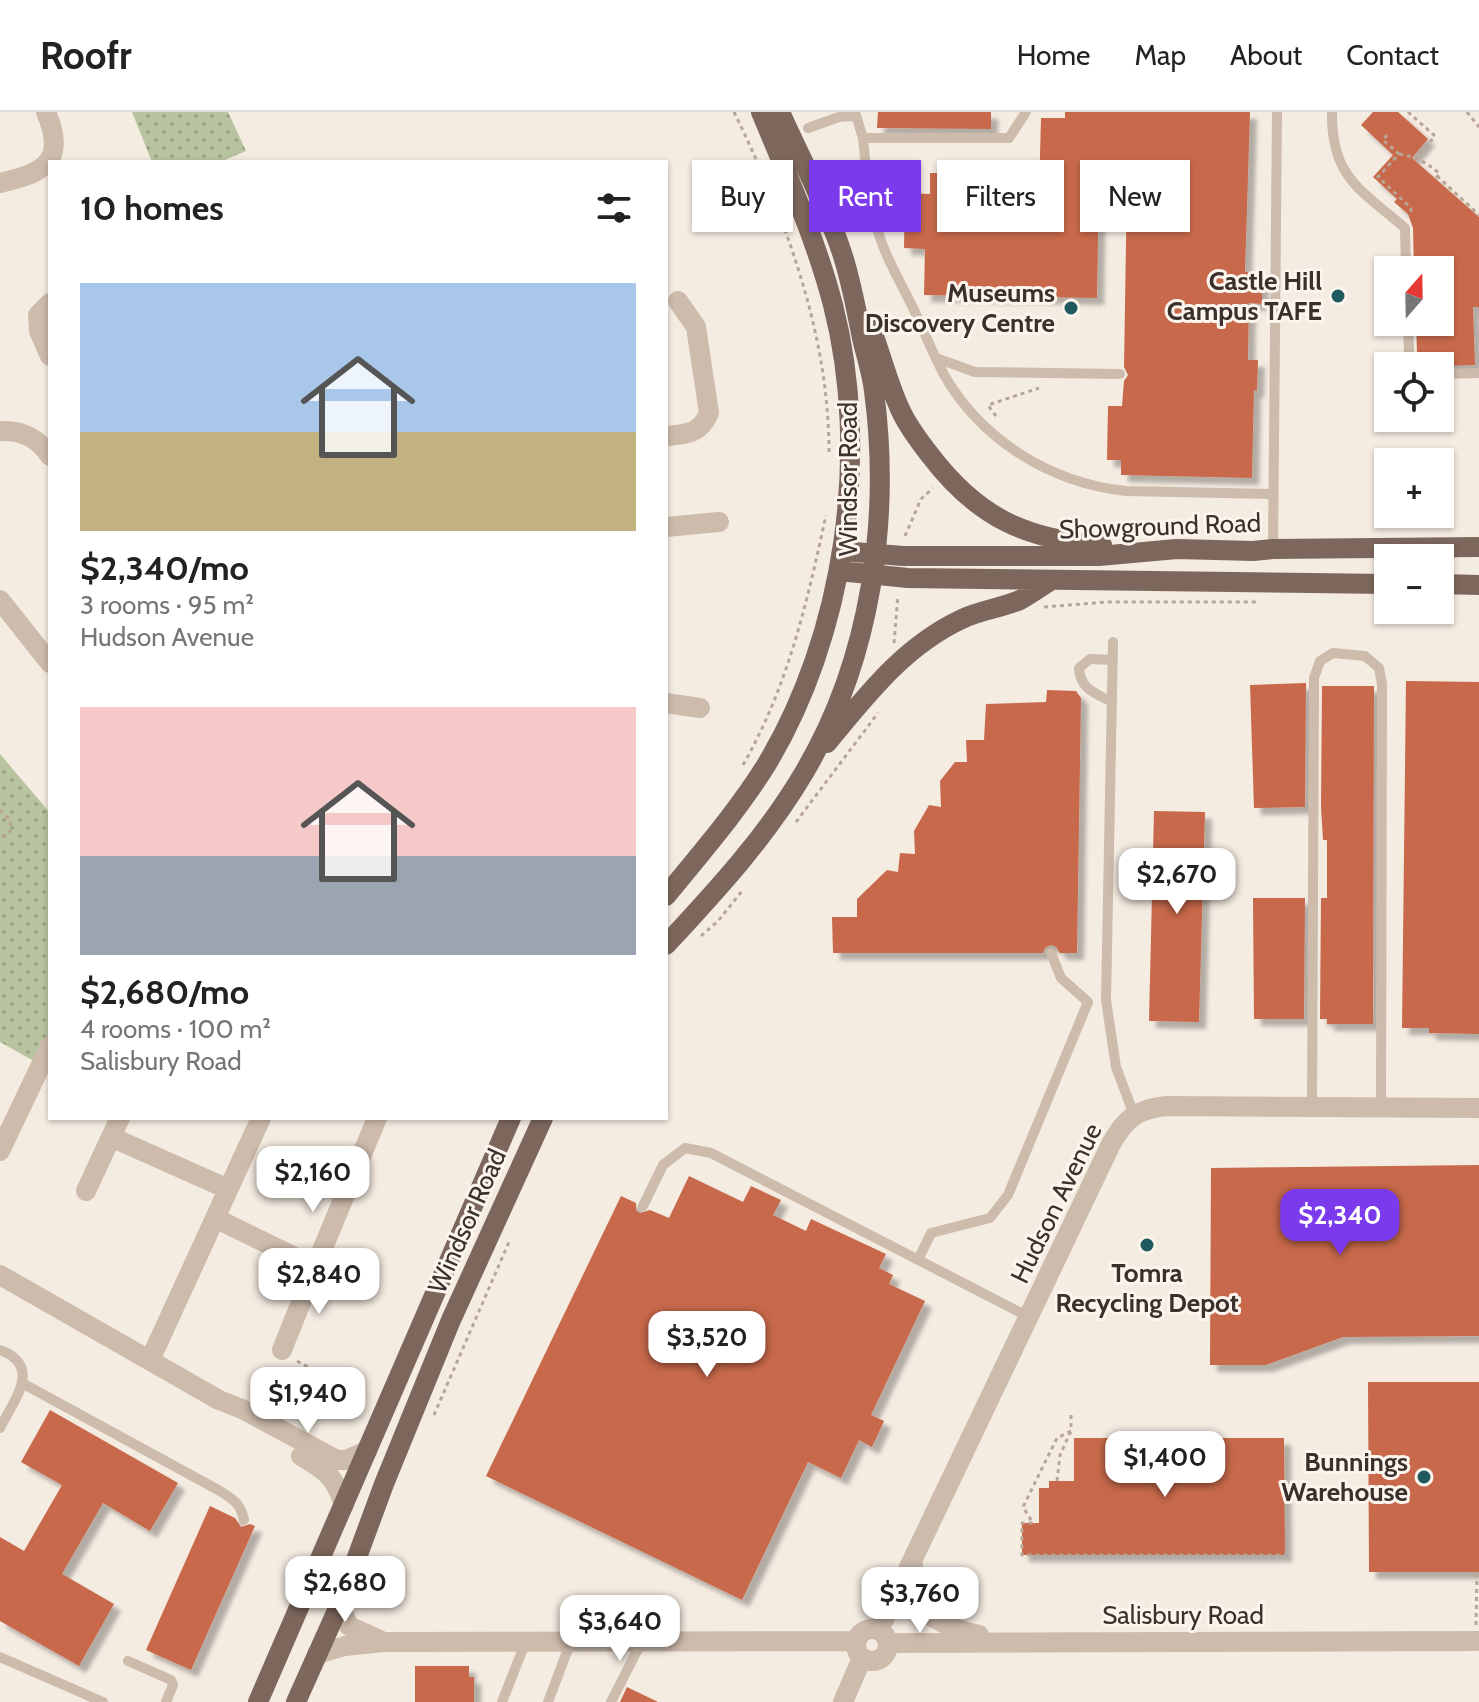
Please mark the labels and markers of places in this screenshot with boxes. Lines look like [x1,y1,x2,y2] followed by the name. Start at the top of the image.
[1167,265,1322,327] place label: Castle Hill Campus TAFE
[865,277,1055,339] place label: Museums Discovery Centre
[1329,287,1347,305] marker: Castle Hill Campus TAFE
[1062,299,1080,317] marker: Museums Discovery Centre
[1112,848,1242,916] pin: $2,670
[248,1146,378,1214] pin: $2,160
[1275,1189,1405,1257] pin: $2,340
[1138,1236,1156,1254] marker: Tomra Recycling Depot
[254,1248,384,1316] pin: $2,840
[1055,1257,1239,1319] place label: Tomra Recycling Depot
[642,1311,772,1379] pin: $3,520
[243,1367,373,1435] pin: $1,940
[1100,1431,1230,1499] pin: $1,400
[1281,1446,1408,1508] place label: Bunnings Warehouse
[1415,1468,1433,1486] marker: Bunnings Warehouse
[280,1556,410,1624] pin: $2,680
[855,1567,985,1635] pin: $3,760
[555,1595,685,1663] pin: $3,640

